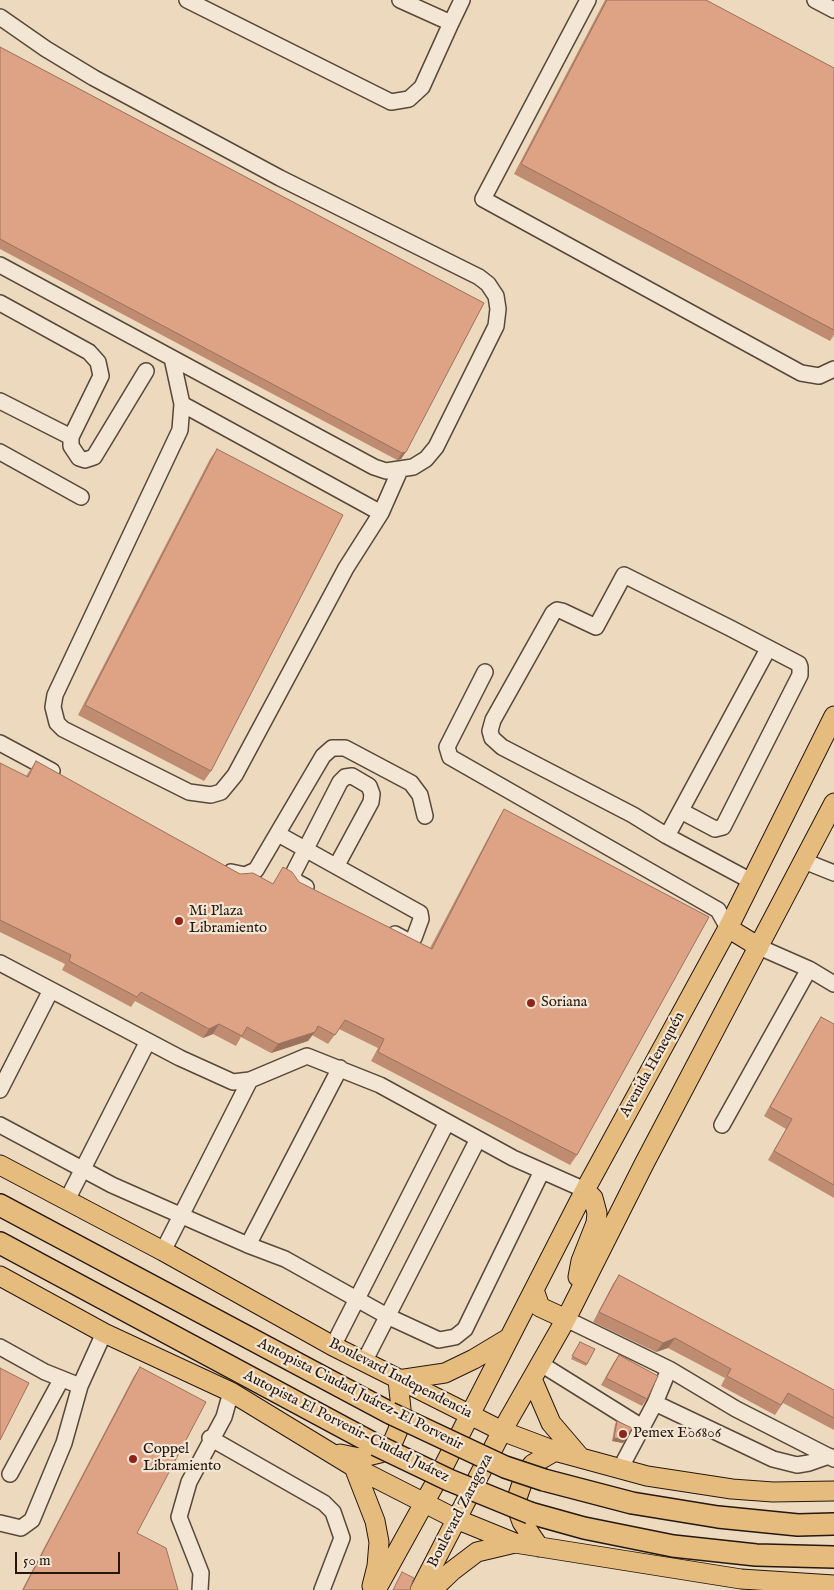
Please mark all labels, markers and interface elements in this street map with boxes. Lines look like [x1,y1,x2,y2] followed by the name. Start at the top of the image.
[189,903,267,938] place label: Mi Plaza Libramiento
[173,915,185,927] marker: Mi Plaza Libramiento
[541,994,587,1012] place label: Soriana
[525,997,537,1009] marker: Soriana
[617,1009,689,1121] street label: Avenida Henequén
[254,1335,466,1455] street label: Autopista Ciudad Juárez-El Porvenir
[325,1335,475,1423] street label: Boulevard Independencia
[240,1367,452,1487] street label: Autopista El Porvenir-Ciudad Juárez
[633,1425,721,1443] place label: Pemex E06806
[617,1428,629,1440] marker: Pemex E06806
[143,1441,221,1476] place label: Coppel Libramiento
[425,1451,497,1571] street label: Boulevard Zaragoza
[127,1453,139,1465] marker: Coppel Libramiento
[18,1542,122,1574] scale bar
[23,1551,51,1570] text: 50 m

